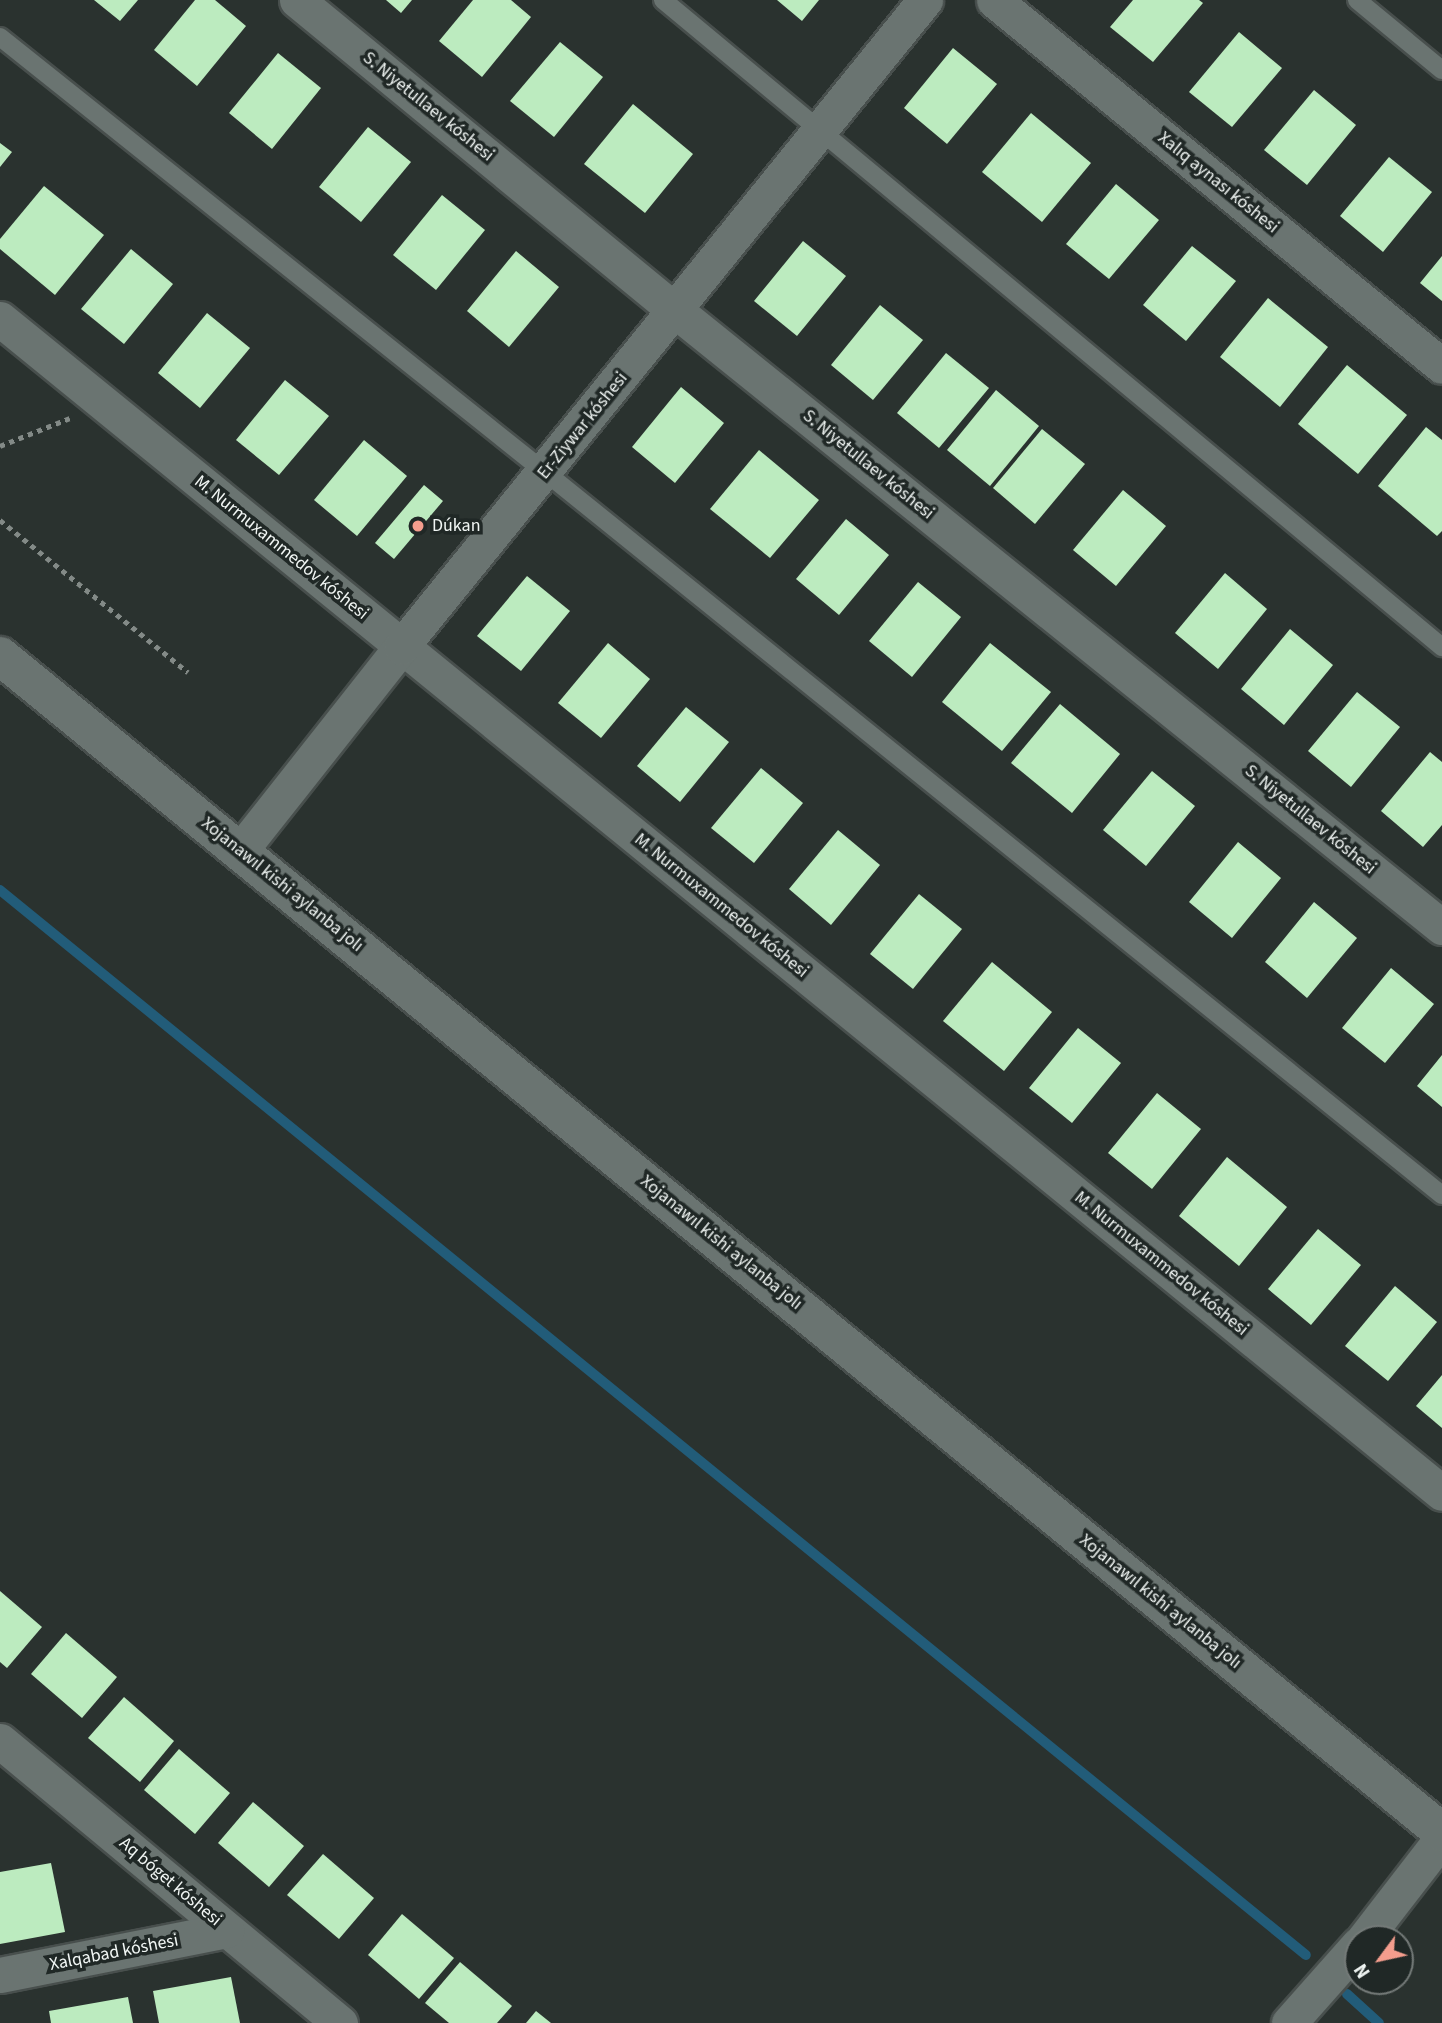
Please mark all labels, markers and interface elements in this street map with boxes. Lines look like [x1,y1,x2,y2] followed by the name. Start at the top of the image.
[358,47,498,167] street label: S. Niyetullaev kóshesi
[1153,128,1283,238] street label: Xalıq aynası kóshesi
[533,368,633,484] street label: Er-Ziywar kóshesi
[798,405,938,525] street label: S. Niyetullaev kóshesi
[190,471,372,625] street label: M. Nurmuxammedov kóshesi
[432,515,481,537] place label: Dúkan
[410,518,426,534] marker: Dúkan
[1240,760,1380,880] street label: S. Niyetullaev kóshesi
[197,813,367,957] street label: Xojanawıl kishi aylanba jolı
[630,829,812,983] street label: M. Nurmuxammedov kóshesi
[636,1171,806,1315] street label: Xojanawıl kishi aylanba jolı
[1070,1187,1252,1341] street label: M. Nurmuxammedov kóshesi
[1075,1530,1245,1674] street label: Xojanawıl kishi aylanba jolı
[114,1833,226,1931] street label: Aq bóget kóshesi
[1344,1925,1414,1995] north arrow
[48,1930,180,1976] street label: Xalqabad kóshesi
[1348,1958,1377,1983] text: N

